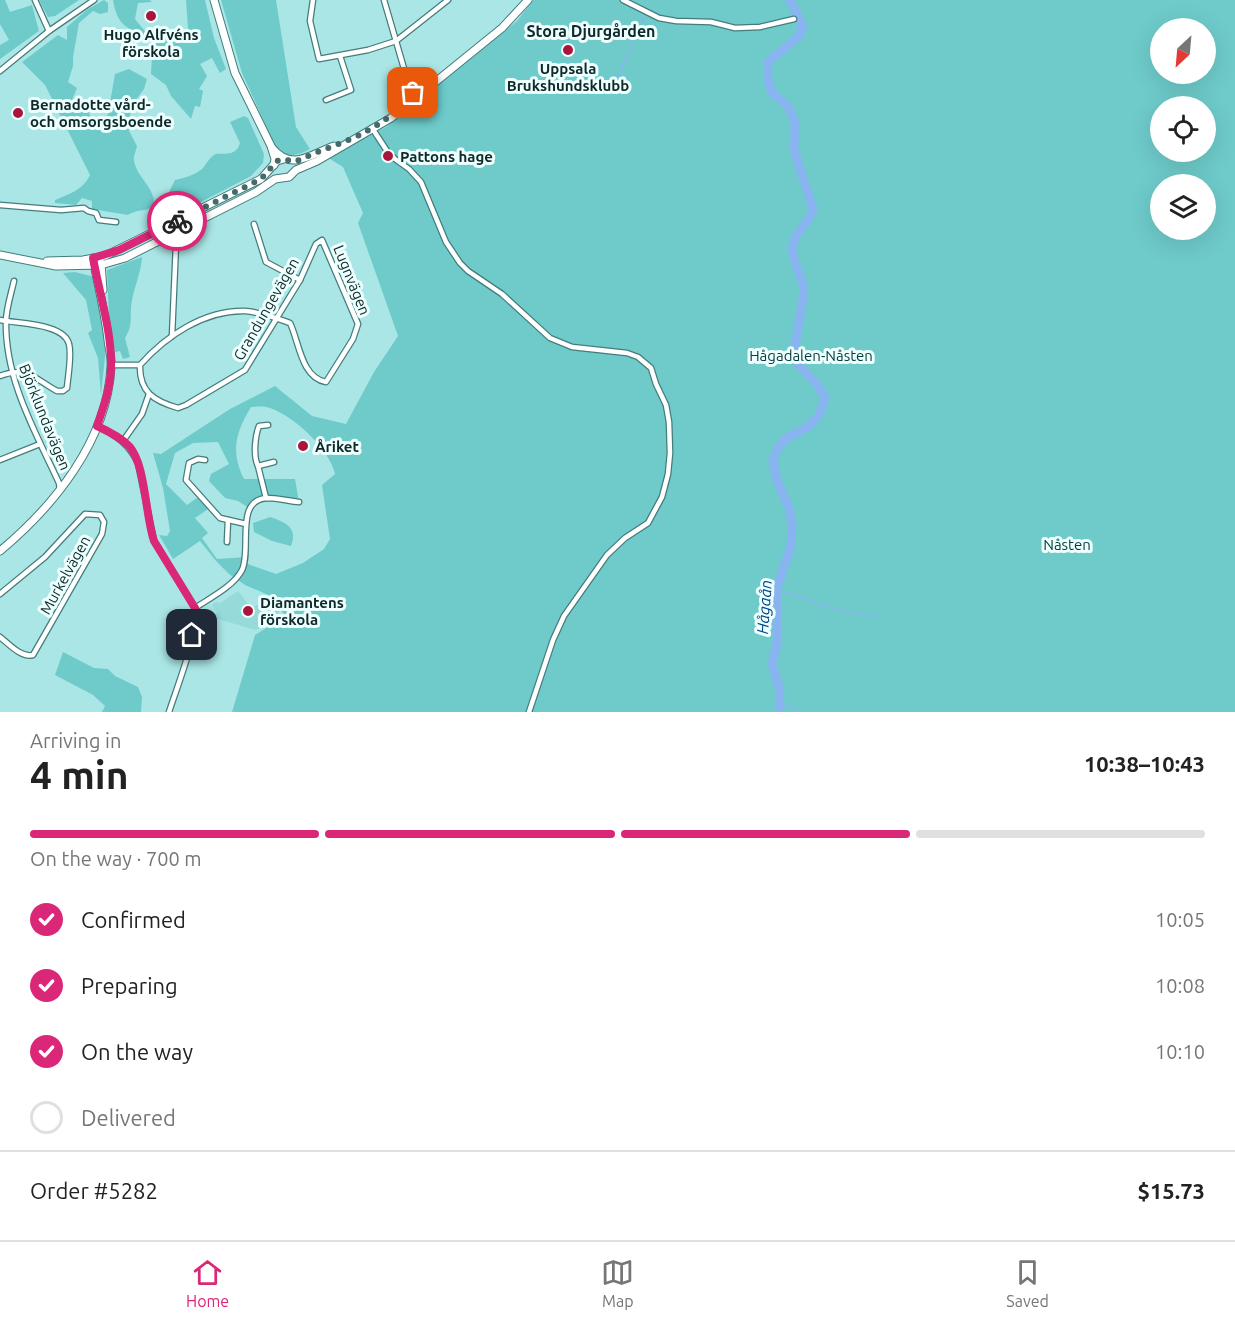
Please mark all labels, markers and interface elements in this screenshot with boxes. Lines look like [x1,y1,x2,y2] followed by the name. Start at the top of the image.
[144,9,158,23] marker: Hugo Alfvéns förskola
[1150,18,1216,84] north arrow
[1150,18,1216,240] map controls
[527,22,655,40] district label: Stora Djurgården
[103,26,199,60] place label: Hugo Alfvéns förskola
[561,43,575,57] marker: Uppsala Brukshundsklubb
[507,60,629,94] place label: Uppsala Brukshundsklubb
[387,67,438,118] pin
[396,76,429,109] icon: bag
[30,96,172,130] place label: Bernadotte vård- och omsorgsboende
[1150,96,1216,162] button: locate
[11,106,25,120] marker: Bernadotte vård- och omsorgsboende
[400,148,493,165] place label: Pattons hage
[381,149,395,163] marker: Pattons hage
[1150,174,1216,240] button: layers
[147,191,207,251] courier
[161,205,194,238] icon: bike
[330,243,374,317] street label: Lugnvägen
[230,255,302,363] street label: Grandungevägen
[749,347,873,364] park label: Hågadalen-Nåsten
[16,361,74,473] street label: Björklundavägen
[315,438,359,455] place label: Åriket
[296,439,310,453] marker: Åriket
[36,533,94,617] street label: Murkelvägen
[1043,536,1091,553] park label: Nåsten
[753,579,775,635] water label: Hågaån
[260,594,344,628] place label: Diamantens förskola
[241,604,255,618] marker: Diamantens förskola
[166,609,217,660] pin
[175,618,208,651] icon: home
[30,729,121,752] text: Arriving in
[1084,751,1205,776] text: 10:38–10:43
[30,753,129,796] text: 4 min
[30,847,202,870] text: On the way · 700 m
[30,903,63,936] icon: check
[81,907,186,932] text: Confirmed
[1155,908,1205,931] text: 10:05
[30,969,63,1002] icon: check
[81,973,178,998] text: Preparing
[1155,974,1205,997] text: 10:08
[30,1035,63,1068] icon: check
[81,1039,193,1064] text: On the way
[1155,1040,1205,1063] text: 10:10
[81,1105,176,1130] text: Delivered
[30,1178,158,1203] text: Order #5282
[1138,1178,1205,1203] text: $15.73
[186,1256,229,1310] tab: Home
[601,1256,634,1310] tab: Map
[1006,1256,1049,1310] tab: Saved

